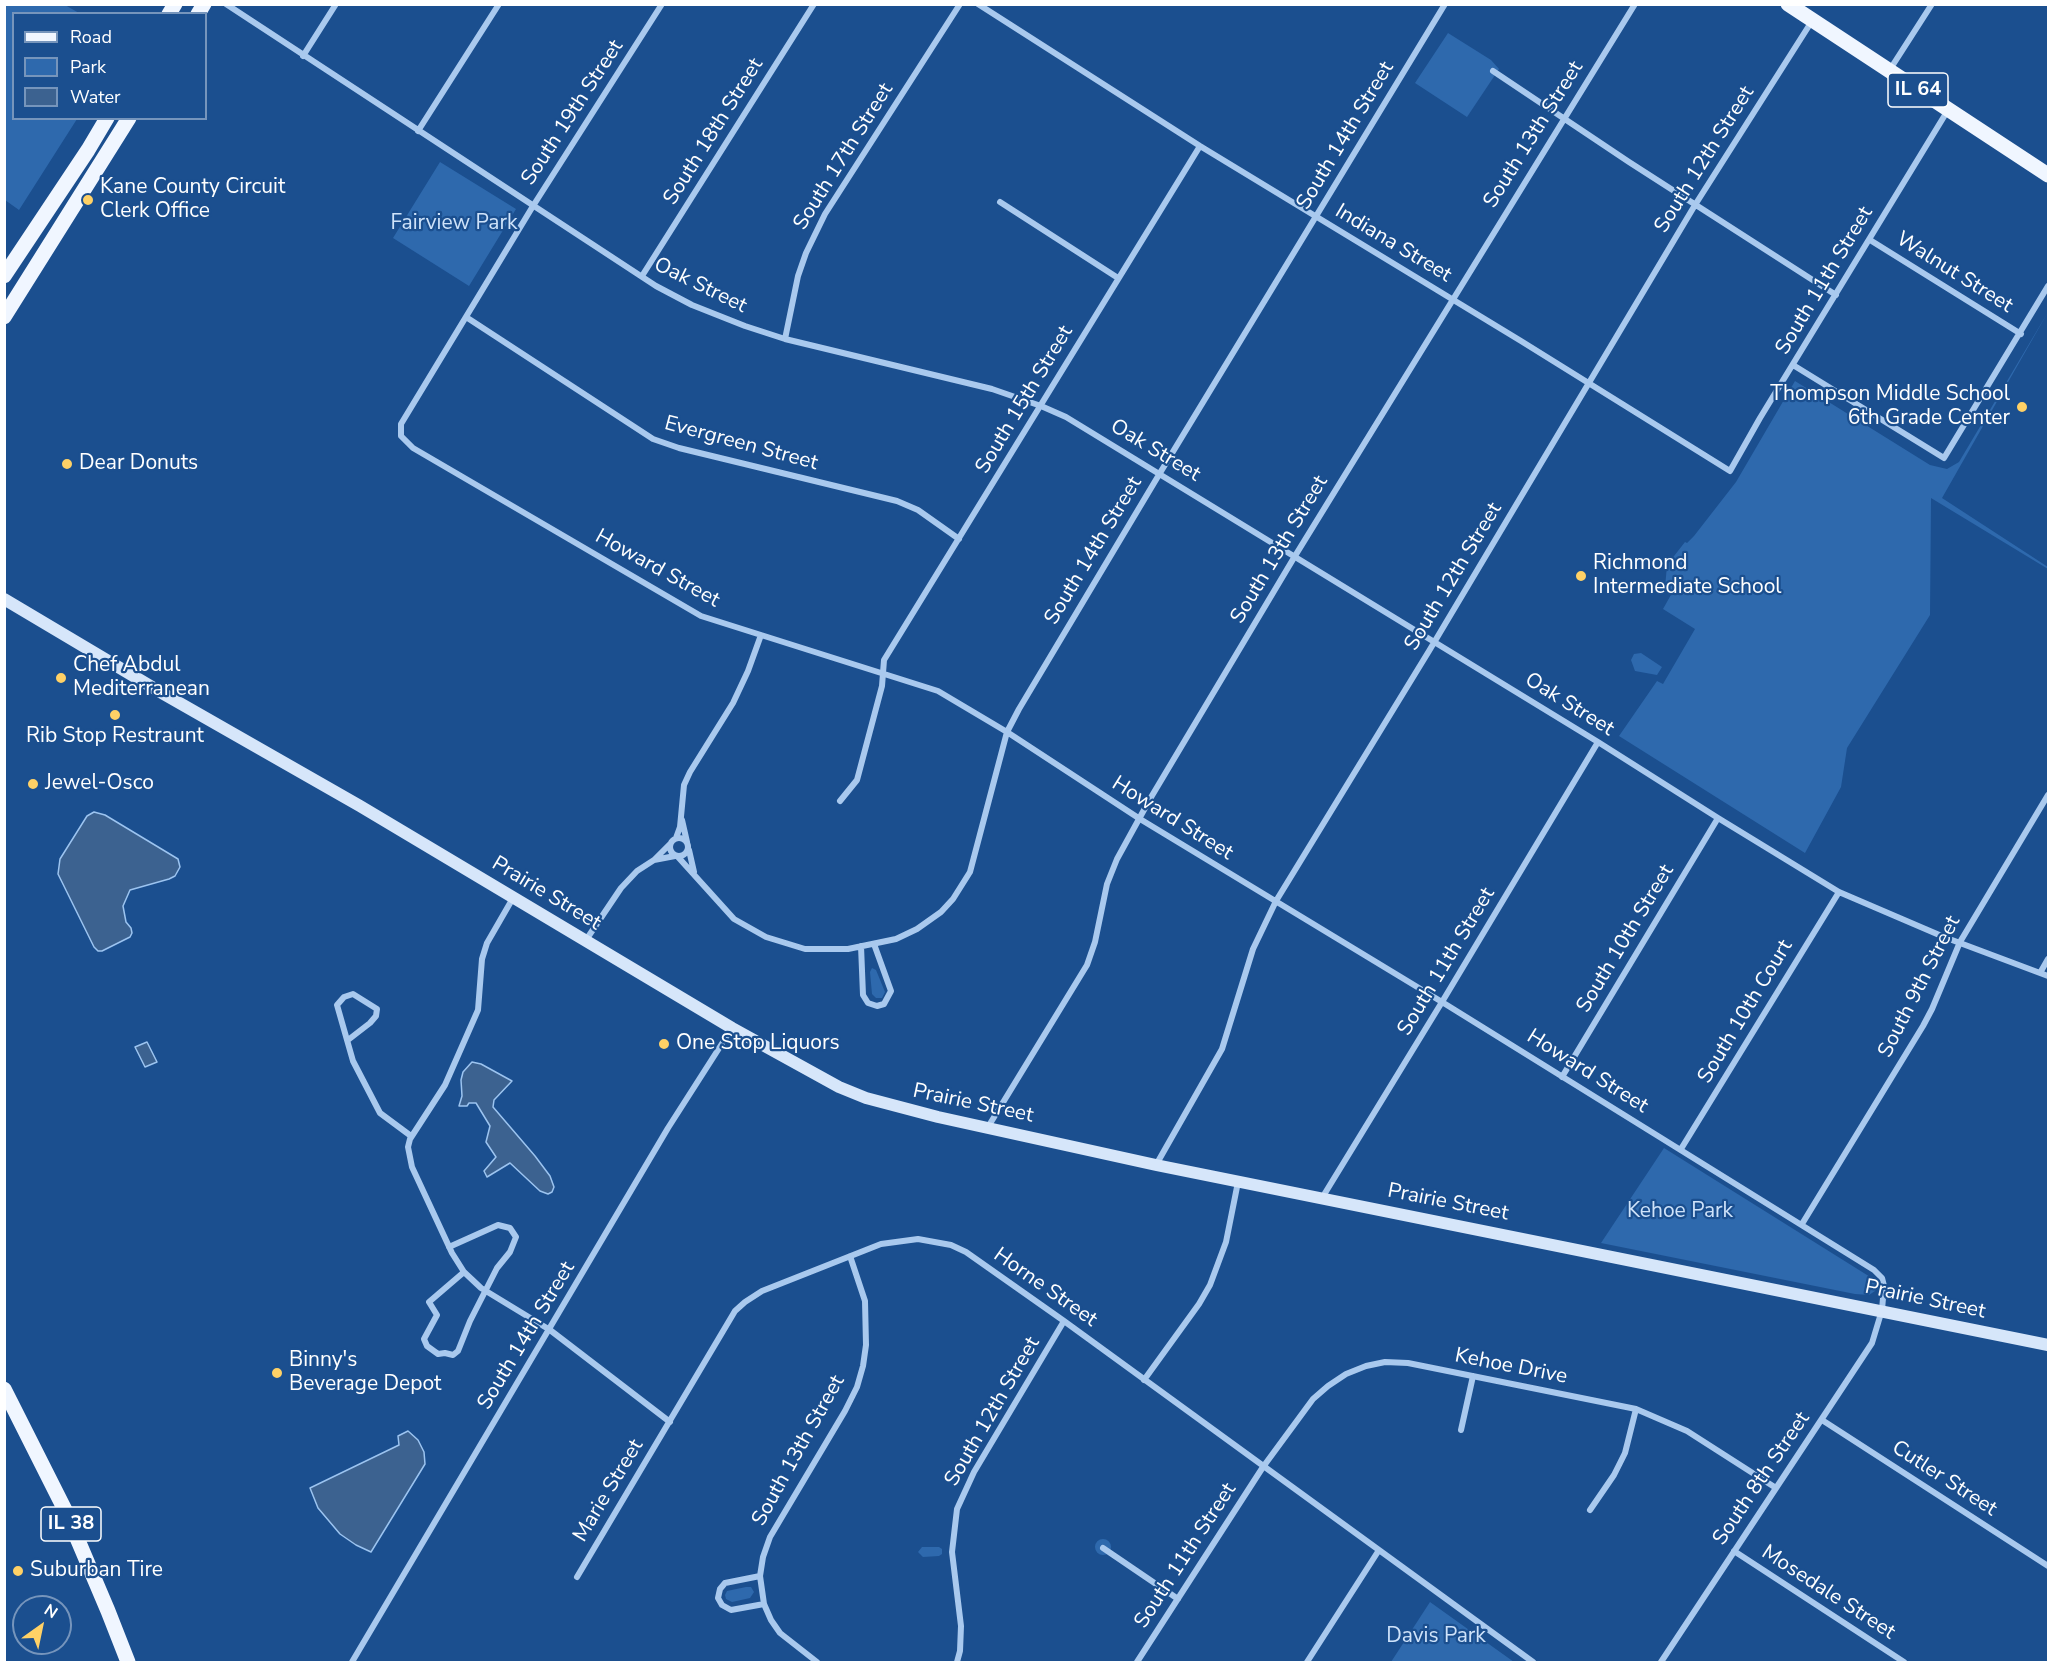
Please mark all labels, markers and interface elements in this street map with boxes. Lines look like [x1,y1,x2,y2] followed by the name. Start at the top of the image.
[12,12,207,120] legend
[70,25,112,49] text: Road
[517,36,629,190] street label: South 19th Street
[659,54,769,210] street label: South 18th Street
[70,55,106,79] text: Park
[1292,57,1400,215] street label: South 14th Street
[1479,57,1589,213] street label: South 13th Street
[1888,73,1948,107] road number: IL 64
[789,79,899,235] street label: South 17th Street
[1650,82,1760,238] street label: South 12th Street
[70,85,121,109] text: Water
[100,175,285,225] place label: Kane County Circuit Clerk Office
[81,193,95,207] marker: Kane County Circuit Clerk Office
[1330,199,1456,289] street label: Indiana Street
[1771,202,1879,360] street label: South 11th Street
[391,211,517,237] park label: Fairview Park
[1891,227,2017,319] street label: Walnut Street
[649,253,751,319] street label: Oak Street
[971,321,1079,479] street label: South 15th Street
[1770,382,2010,432] place label: Thompson Middle School 6th Grade Center
[2015,400,2029,414] marker: Thompson Middle School 6th Grade Center
[661,411,821,477] street label: Evergreen Street
[1105,414,1205,488] street label: Oak Street
[79,451,198,477] place label: Dear Donuts
[60,457,74,471] marker: Dear Donuts
[1226,471,1334,629] street label: South 13th Street
[1040,472,1148,630] street label: South 14th Street
[1400,498,1508,656] street label: South 12th Street
[590,524,724,614] street label: Howard Street
[1593,551,1782,601] place label: Richmond Intermediate School
[1574,569,1588,583] marker: Richmond Intermediate School
[73,653,210,703] place label: Chef Abdul Mediterranean
[1520,668,1618,742] street label: Oak Street
[54,671,68,685] marker: Chef Abdul Mediterranean
[108,708,122,722] marker: Rib Stop Restraunt
[26,724,204,750] place label: Rib Stop Restraunt
[45,771,154,797] place label: Jewel-Osco
[1107,772,1237,866] street label: Howard Street
[26,777,40,791] marker: Jewel-Osco
[487,852,605,936] street label: Prairie Street
[1572,860,1680,1018] street label: South 10th Street
[1393,883,1501,1041] street label: South 11th Street
[1873,912,1967,1062] street label: South 9th Street
[1693,936,1799,1088] street label: South 10th Court
[1522,1025,1652,1119] street label: Howard Street
[676,1031,840,1057] place label: One Stop Liquors
[657,1037,671,1051] marker: One Stop Liquors
[910,1079,1036,1129] street label: Prairie Street
[1385,1179,1511,1227] street label: Prairie Street
[1627,1199,1733,1225] park label: Kehoe Park
[988,1243,1102,1333] street label: Horne Street
[473,1257,581,1415] street label: South 14th Street
[1862,1275,1988,1325] street label: Prairie Street
[940,1333,1046,1491] street label: South 12th Street
[1453,1344,1569,1390] street label: Kehoe Drive
[289,1348,441,1398] place label: Binny's Beverage Depot
[270,1366,284,1380] marker: Binny's Beverage Depot
[747,1371,851,1531] street label: South 13th Street
[1708,1407,1816,1551] street label: South 8th Street
[568,1435,650,1547] street label: Marie Street
[1887,1436,2001,1522] street label: Cutler Street
[1130,1479,1242,1633] street label: South 11th Street
[41,1507,101,1541] road number: IL 38
[1756,1540,1900,1646] street label: Mosedale Street
[30,1558,163,1584] place label: Suburban Tire
[11,1564,25,1578] marker: Suburban Tire
[12,1595,72,1655] north arrow
[40,1599,62,1624] text: N
[1386,1624,1486,1650] park label: Davis Park

